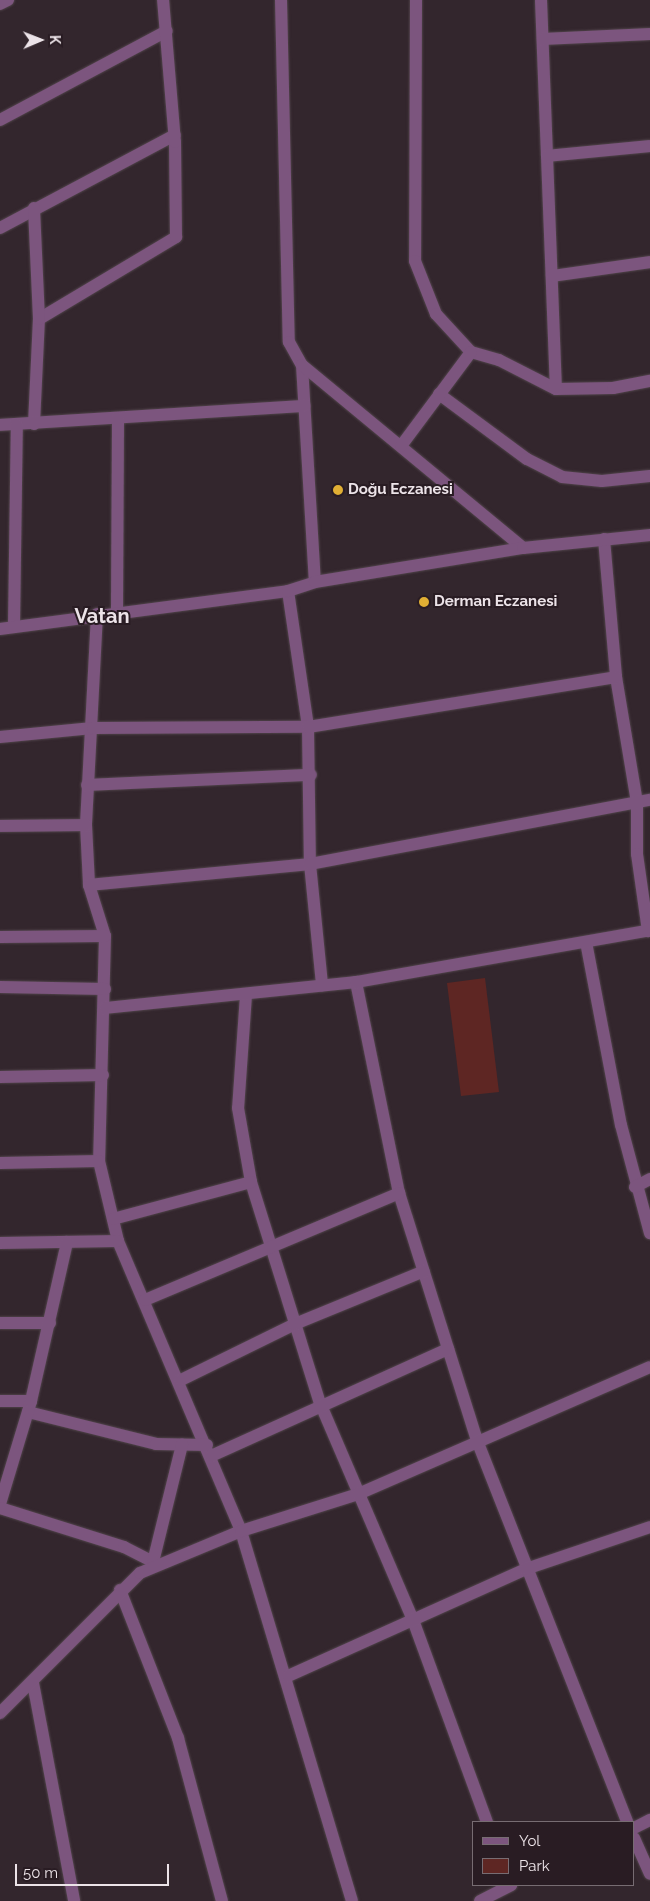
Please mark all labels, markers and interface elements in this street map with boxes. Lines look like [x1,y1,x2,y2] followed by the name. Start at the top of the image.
[15,15,65,65] north arrow
[47,35,63,45] text: K
[348,481,453,499] place label: Doğu Eczanesi
[332,484,344,496] marker: Doğu Eczanesi
[434,593,557,611] place label: Derman Eczanesi
[418,596,430,608] marker: Derman Eczanesi
[74,604,130,628] district label: Vatan
[472,1821,635,1886] legend
[519,1832,540,1850] text: Yol
[18,1854,171,1886] scale bar
[519,1857,550,1875] text: Park
[23,1864,58,1882] text: 50 m

